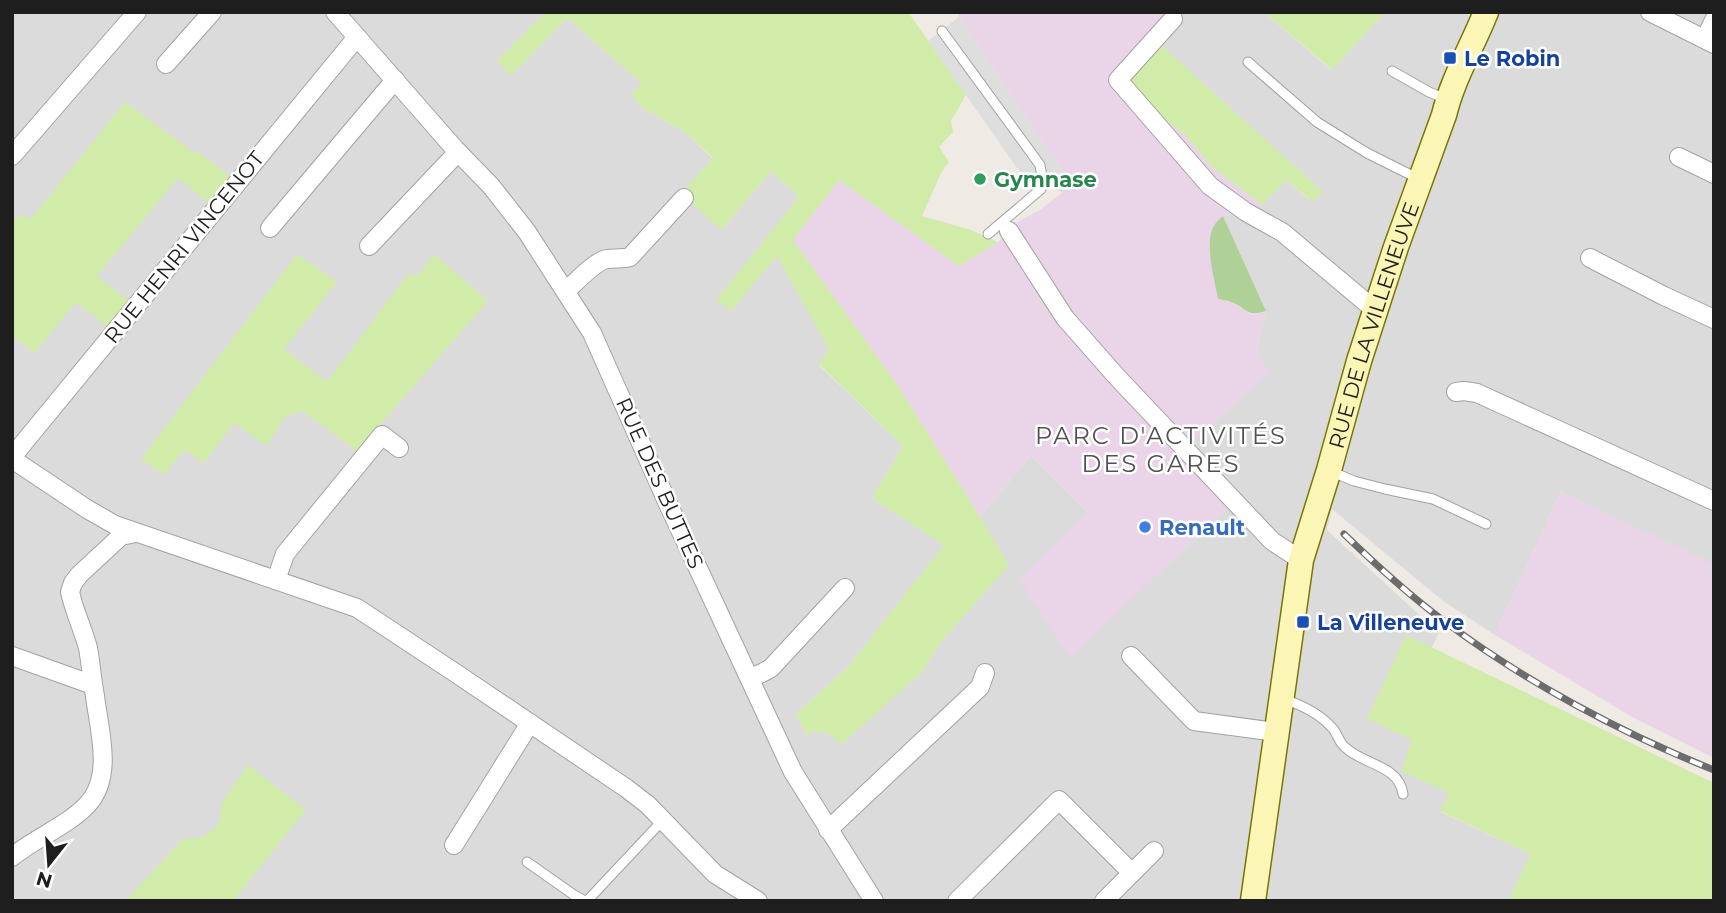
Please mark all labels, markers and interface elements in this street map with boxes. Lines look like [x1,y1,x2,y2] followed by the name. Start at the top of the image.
[1464,46,1560,71] place label: Le Robin
[1442,50,1458,66] marker: Le Robin
[99,146,269,348] street label: RUE HENRI VINCENOT
[994,167,1097,192] place label: Gymnase
[972,171,988,187] marker: Gymnase
[1323,199,1424,451] street label: RUE DE LA VILLENEUVE
[611,394,709,572] street label: RUE DES BUTTES
[1035,421,1287,478] district label: PARC D'ACTIVITÉS DES GARES
[1159,515,1245,540] place label: Renault
[1137,519,1153,535] marker: Renault
[1317,610,1464,635] place label: La Villeneuve
[1295,614,1311,630] marker: La Villeneuve
[14,829,84,899] north arrow
[33,867,55,893] text: N

